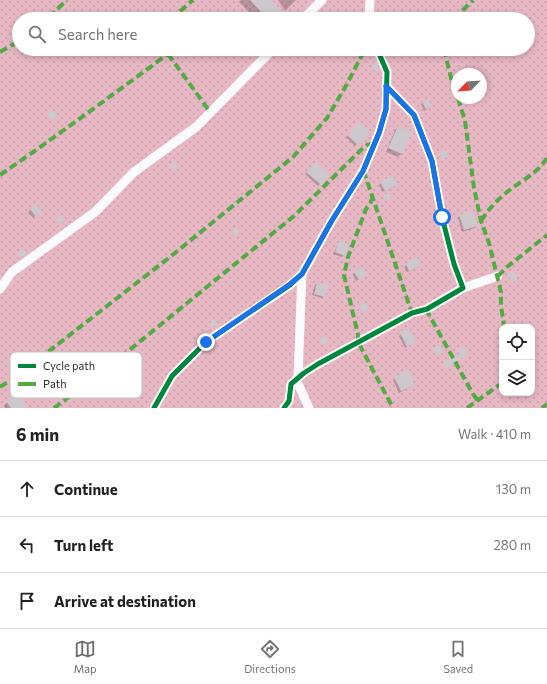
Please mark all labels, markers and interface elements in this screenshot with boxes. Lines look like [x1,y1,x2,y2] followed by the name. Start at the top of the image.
[12,12,535,56] search box
[26,23,48,45] icon: search
[58,25,137,43] text: Search here
[451,68,487,104] north arrow
[433,208,451,226] route start
[499,324,535,396] map controls
[499,324,535,360] button: locate
[197,333,215,351] route end
[10,352,142,398] legend
[43,359,95,372] text: Cycle path
[499,360,535,396] button: layers
[43,377,66,390] text: Path
[16,424,59,445] text: 6 min
[458,426,531,442] text: Walk · 410 m
[16,478,38,500] icon: ahead
[54,480,118,498] text: Continue
[496,481,531,497] text: 130 m
[16,534,38,556] icon: left
[54,536,113,554] text: Turn left
[494,537,531,553] text: 280 m
[16,590,38,612] icon: arrive
[54,592,196,610] text: Arrive at destination
[74,638,97,675] tab: Map
[244,638,296,675] tab: Directions
[443,638,473,675] tab: Saved

